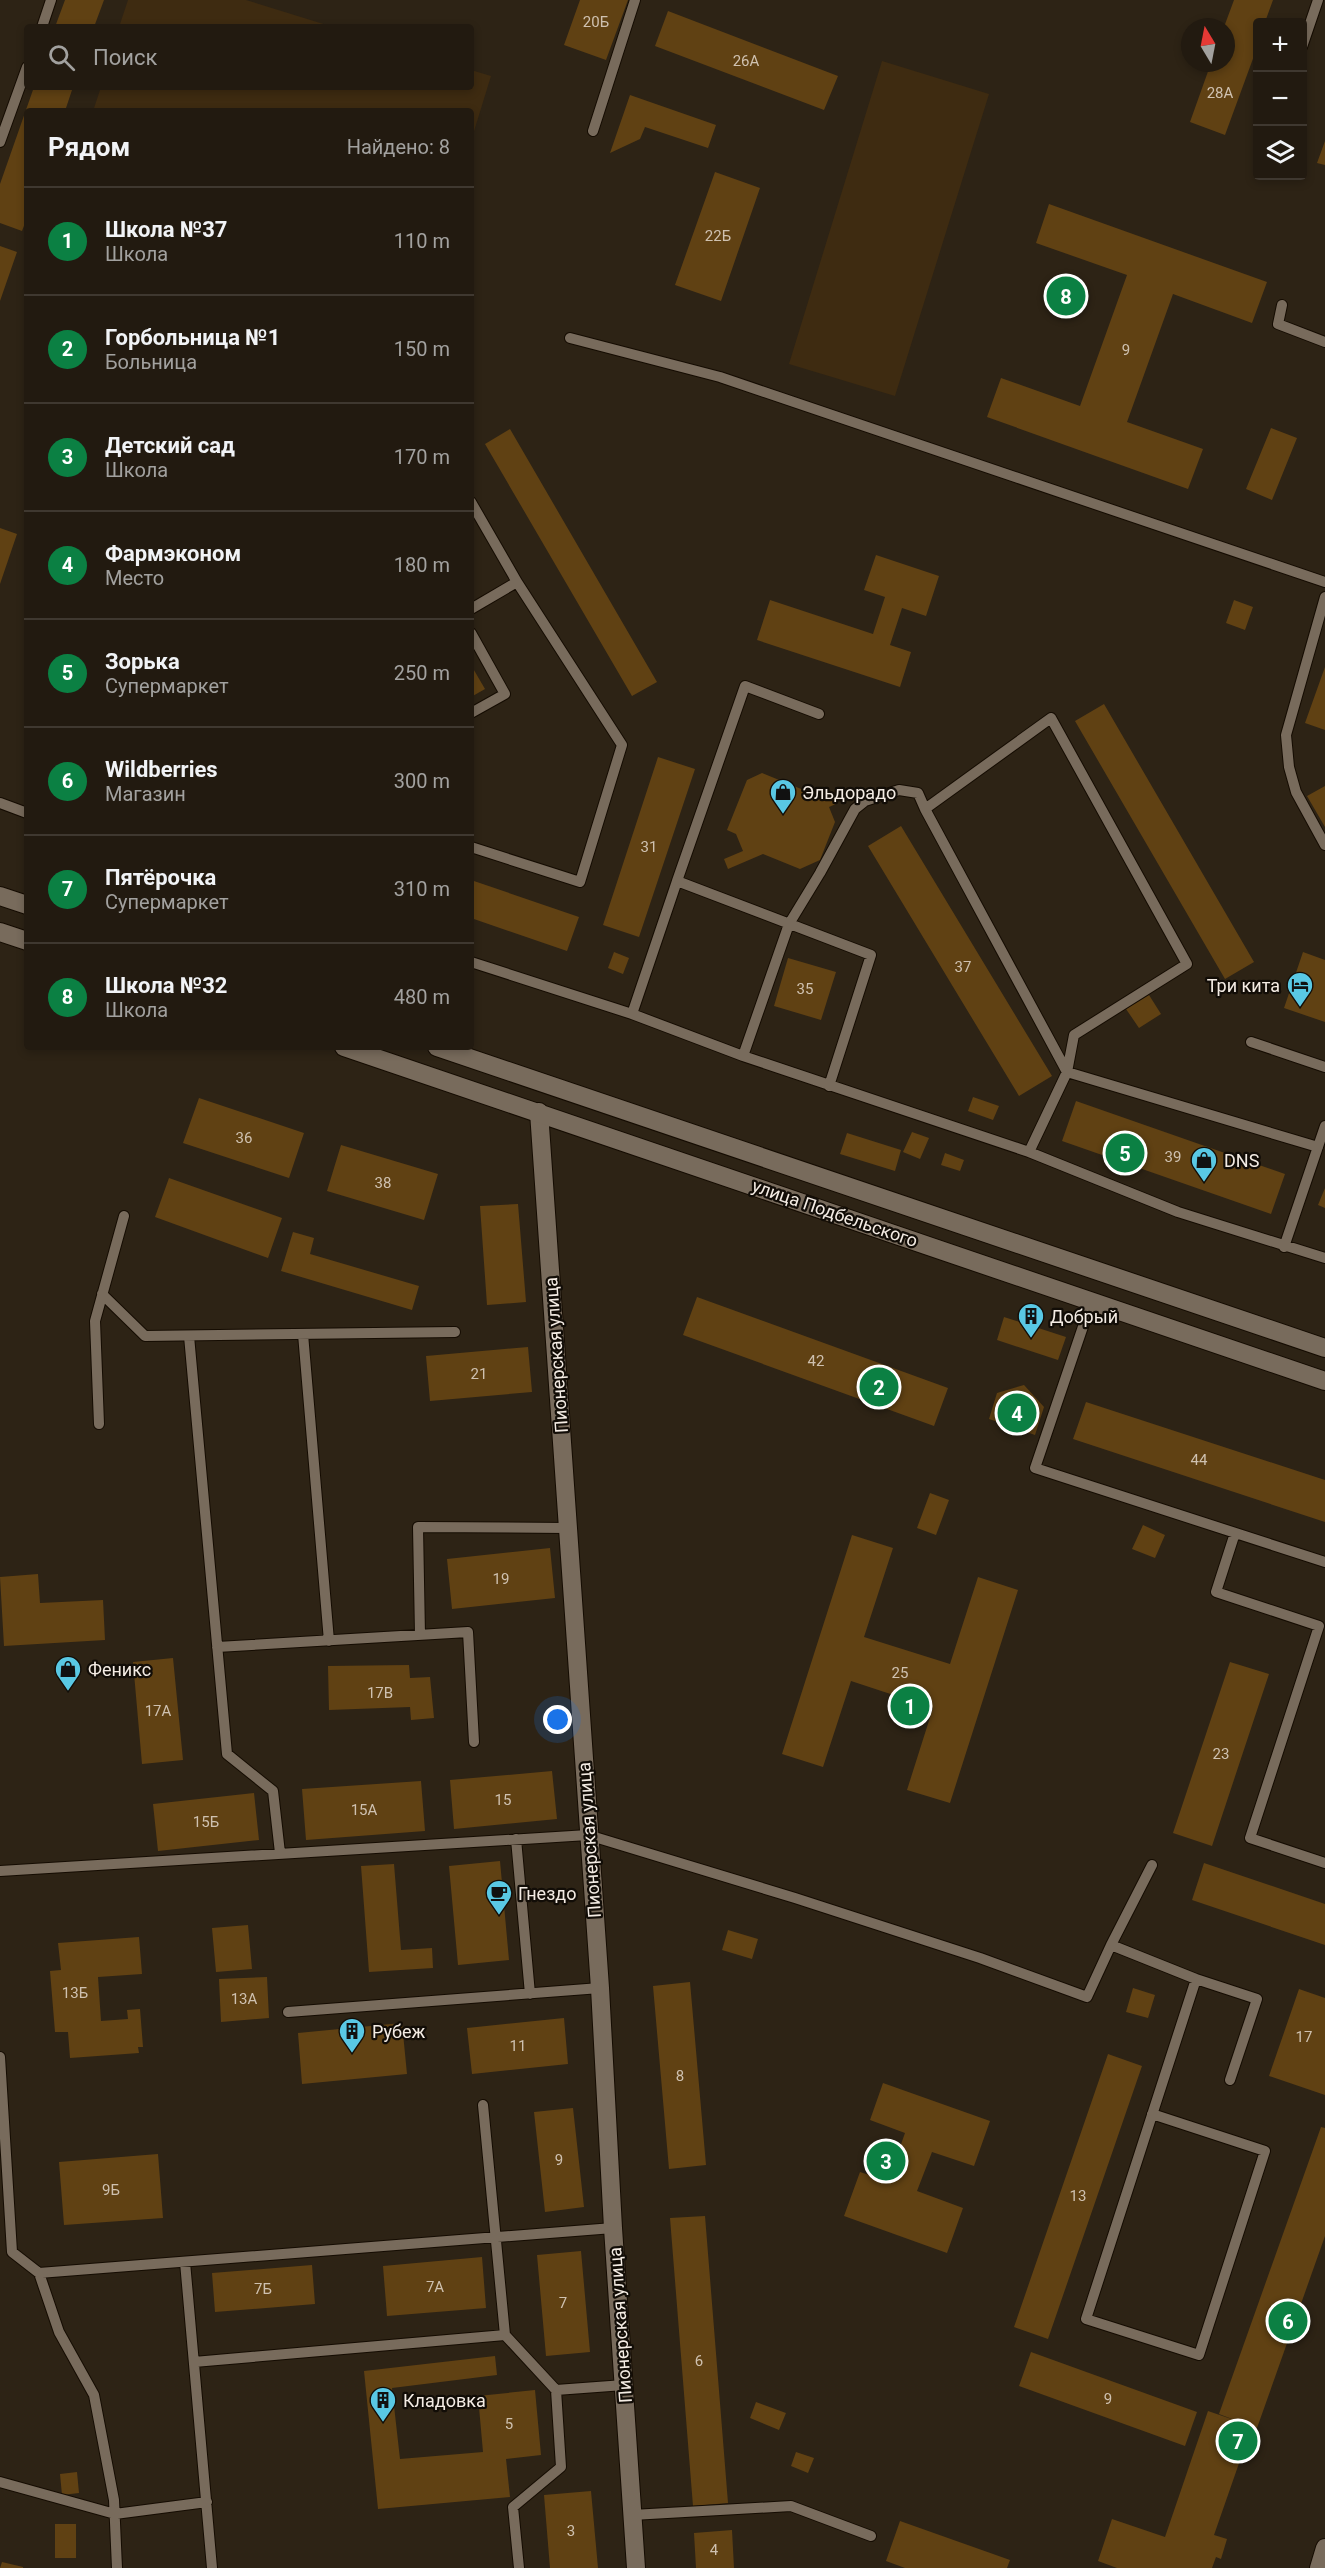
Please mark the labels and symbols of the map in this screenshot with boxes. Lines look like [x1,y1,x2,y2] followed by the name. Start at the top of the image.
[583,13,609,31] house number: 20Б
[1181,18,1235,72] north arrow
[733,52,760,70] house number: 26А
[1207,84,1234,102] house number: 28А
[705,227,731,245] house number: 22Б
[1046,274,1086,318] pin: 8
[1122,341,1130,359] house number: 9
[768,777,798,815] shop icon: Эльдорадо
[802,782,896,803] place label: Эльдорадо
[641,838,657,856] house number: 31
[955,958,971,976] house number: 37
[1285,970,1315,1008] hotel icon: Три кита
[1207,975,1280,996] place label: Три кита
[797,980,813,998] house number: 35
[236,1129,252,1147] house number: 36
[1106,1130,1144,1176] pin: 5
[1189,1145,1219,1183] shop icon: DNS
[1165,1148,1181,1166] house number: 39
[1224,1150,1260,1171] place label: DNS
[375,1174,391,1192] house number: 38
[749,1175,921,1251] street label: улица Подбельского
[540,1276,572,1434] street label: Пионерская улица
[1016,1301,1046,1339] building icon: Добрый
[1050,1306,1118,1327] place label: Добрый
[808,1352,824,1370] house number: 42
[860,1364,898,1410] pin: 2
[471,1365,487,1383] house number: 21
[998,1390,1036,1436] pin: 4
[1191,1451,1208,1469] house number: 44
[493,1570,509,1588] house number: 19
[53,1654,83,1692] shop icon: Феникс
[88,1659,151,1680] place label: Феникс
[892,1664,908,1682] house number: 25
[367,1684,393,1702] house number: 17В
[890,1684,930,1728] pin: 1
[145,1702,172,1720] house number: 17А
[543,1705,572,1734] your location
[1213,1745,1229,1763] house number: 23
[573,1761,605,1919] street label: Пионерская улица
[495,1791,511,1809] house number: 15
[351,1801,378,1819] house number: 15А
[193,1813,219,1831] house number: 15Б
[484,1878,514,1916] cafe icon: Гнездо
[518,1883,576,1904] place label: Гнездо
[62,1984,88,2002] house number: 13Б
[231,1990,258,2008] house number: 13А
[337,2016,367,2054] building icon: Рубеж
[372,2021,426,2042] place label: Рубеж
[1296,2028,1312,2046] house number: 17
[510,2037,526,2055] house number: 11
[676,2067,684,2085] house number: 8
[866,2138,906,2184] pin: 3
[555,2151,563,2169] house number: 9
[102,2181,120,2199] house number: 9Б
[1070,2187,1086,2205] house number: 13
[604,2246,636,2404] street label: Пионерская улица
[426,2278,444,2296] house number: 7А
[254,2280,272,2298] house number: 7Б
[559,2294,567,2312] house number: 7
[1268,2298,1308,2344] pin: 6
[695,2352,703,2370] house number: 6
[368,2385,398,2423] building icon: Кладовка
[403,2390,486,2411] place label: Кладовка
[1104,2390,1112,2408] house number: 9
[505,2415,513,2433] house number: 5
[1218,2418,1258,2464] pin: 7
[567,2522,575,2540] house number: 3
[710,2541,719,2559] house number: 4

